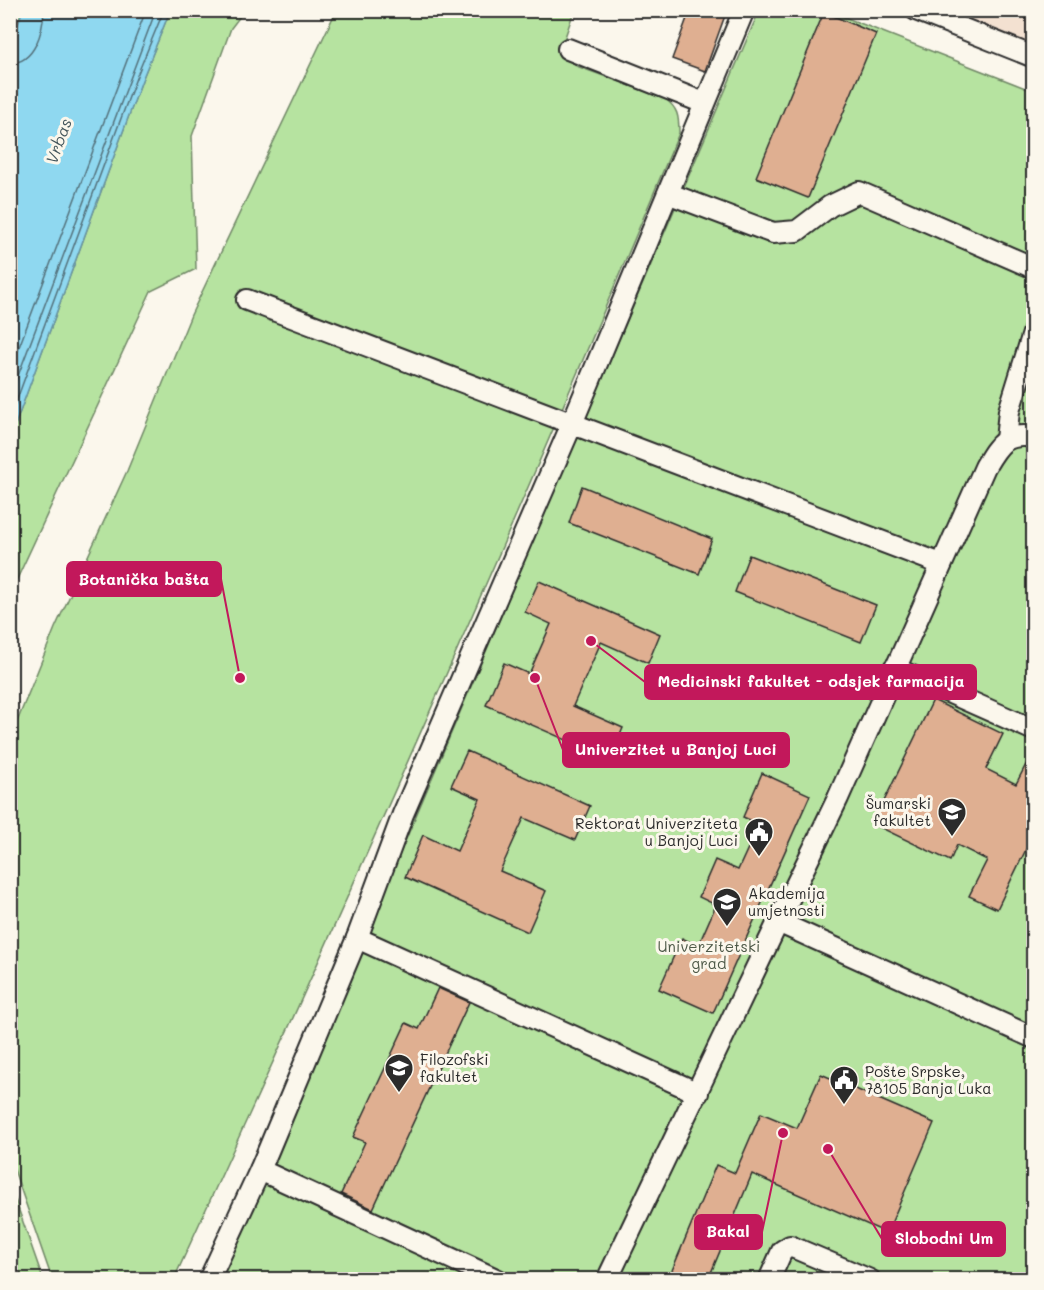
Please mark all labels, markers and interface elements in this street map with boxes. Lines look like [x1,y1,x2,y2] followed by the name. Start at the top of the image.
[40,115,76,167] water label: Vrbas
[67,562,221,596] callout: Botanička bašta
[79,568,210,589] text: Botanička bašta
[645,665,976,699] callout: Medicinski fakultet - odsjek farmacija
[658,670,965,691] text: Medicinski fakultet - odsjek farmacija
[563,733,789,767] callout: Univerzitet u Banjoj Luci
[575,738,777,759] text: Univerzitet u Banjoj Luci
[866,793,931,830] place label: Šumarski fakultet
[936,796,968,838] school or university icon: Šumarski fakultet
[575,813,738,850] place label: Rektorat Univerziteta u Banjoj Luci
[743,816,775,858] public building icon: Rektorat Univerziteta u Banjoj Luci
[748,883,825,920] place label: Akademija umjetnosti
[711,886,743,928] school or university icon: Akademija umjetnosti
[658,936,760,973] park label: Univerzitetski grad
[420,1049,489,1086] place label: Filozofski fakultet
[383,1052,415,1094] school or university icon: Filozofski fakultet
[865,1061,991,1098] place label: Pošte Srpske, 78105 Banja Luka
[828,1064,860,1106] public building icon: Pošte Srpske, 78105 Banja Luka
[695,1215,762,1249] callout: Bakal
[706,1220,750,1241] text: Bakal
[882,1222,1005,1256] callout: Slobodni Um
[895,1227,993,1248] text: Slobodni Um

